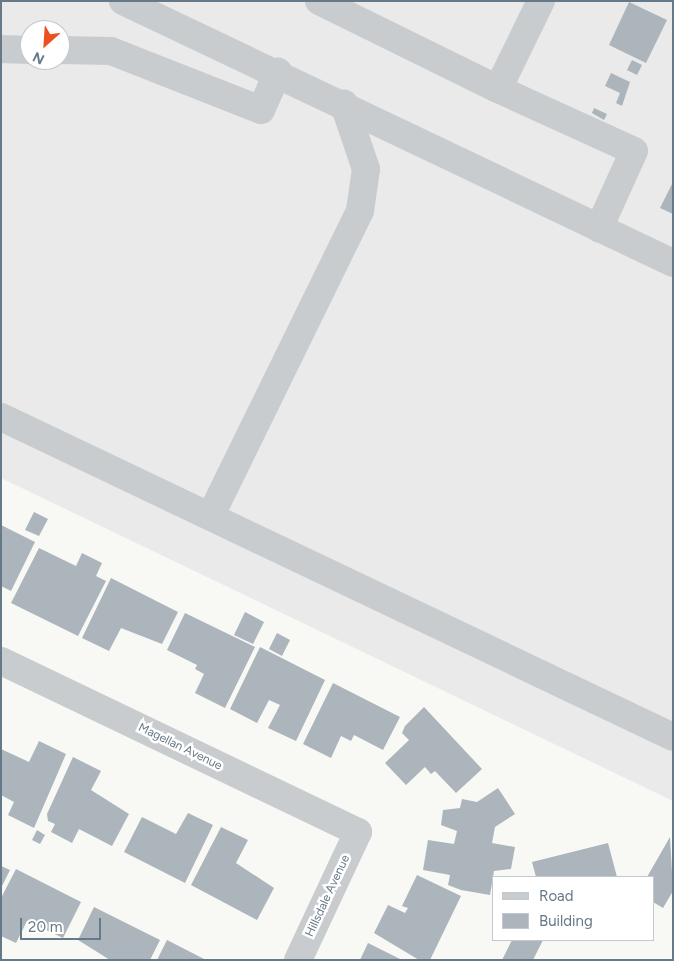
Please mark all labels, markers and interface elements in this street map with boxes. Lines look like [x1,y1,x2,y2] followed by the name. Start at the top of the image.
[20,20,70,70] north arrow
[30,48,47,68] text: N
[136,720,224,774] street label: Magellan Avenue
[303,853,353,939] street label: Hillsdale Avenue
[492,876,654,941] legend
[539,887,574,905] text: Road
[22,908,104,940] scale bar
[539,912,593,930] text: Building
[28,918,62,936] text: 20 m

